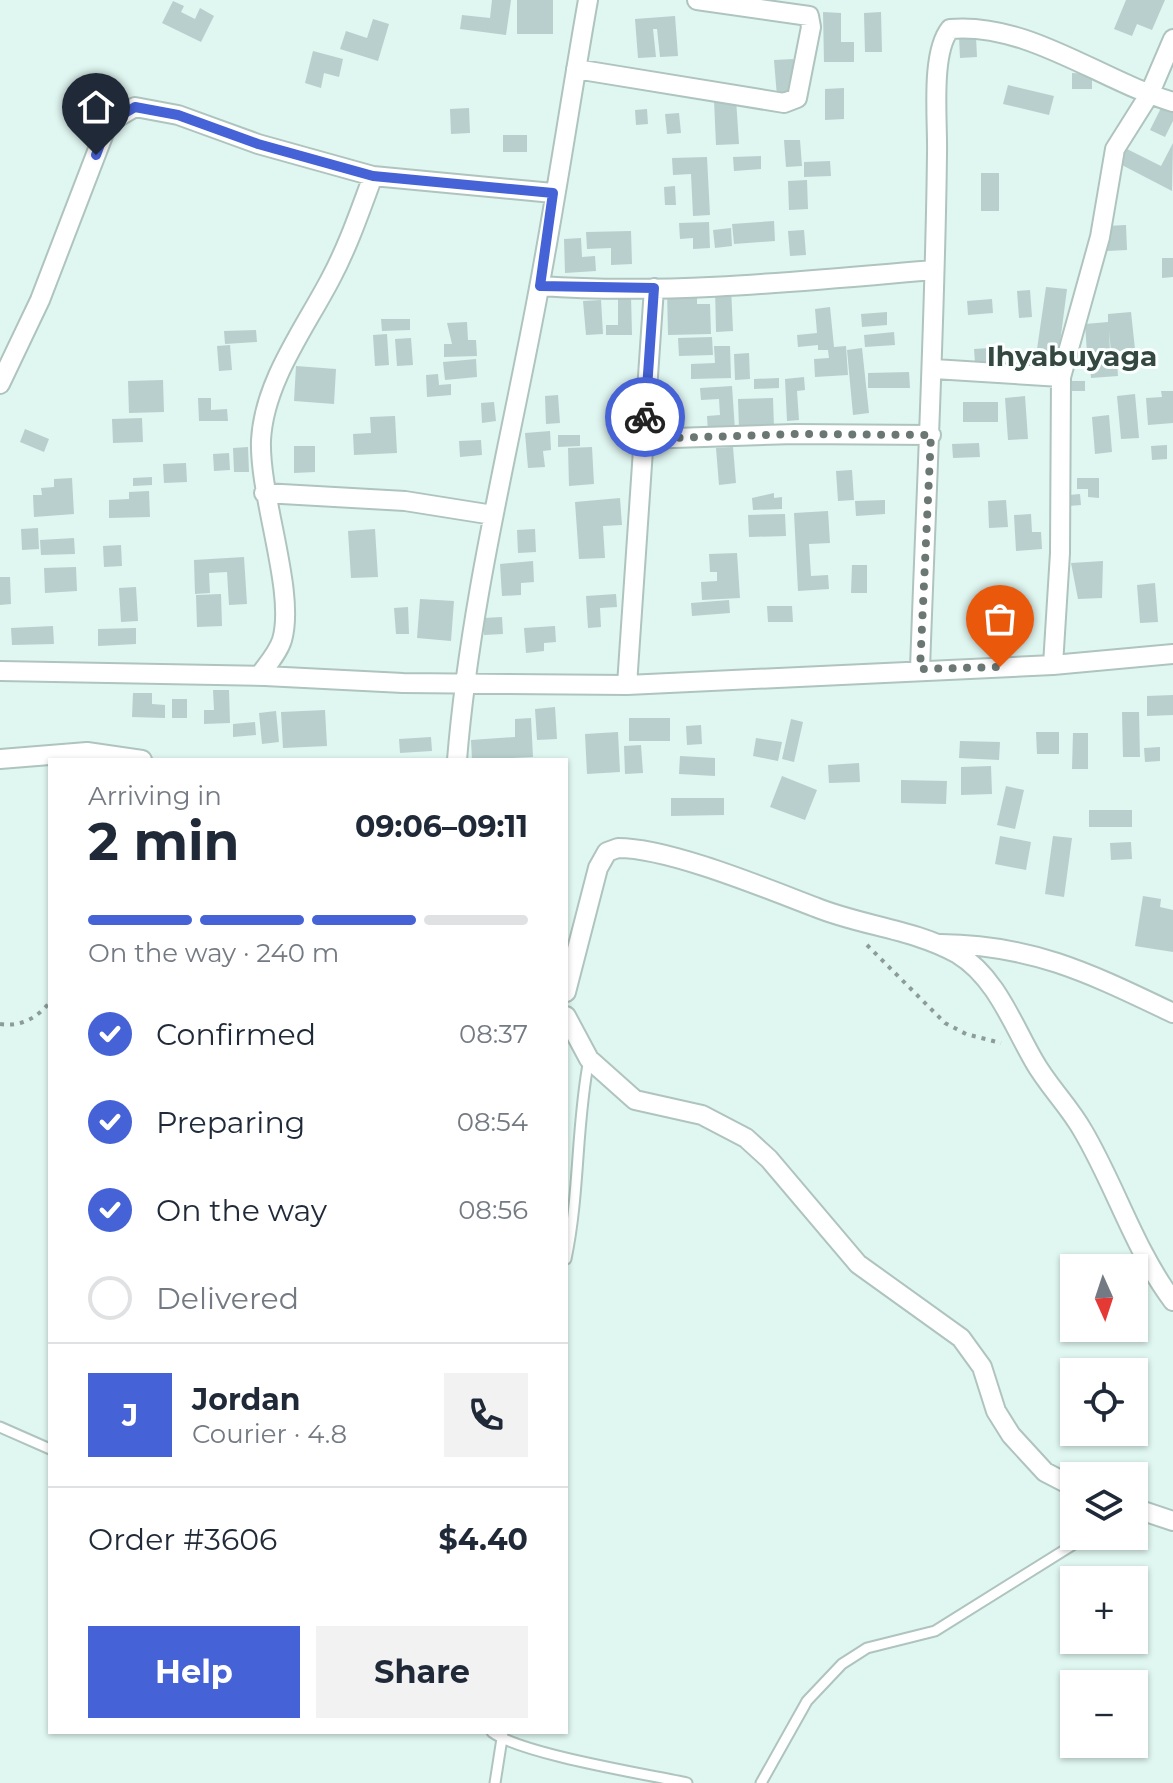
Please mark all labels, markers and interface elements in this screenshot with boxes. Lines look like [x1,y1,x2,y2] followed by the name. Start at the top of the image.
[62,73,130,155] pin
[74,85,118,129] icon: home
[987,339,1157,373] district label: Ihyabuyaga
[605,377,685,457] courier
[623,395,667,439] icon: bike
[966,585,1034,667] pin
[978,597,1022,641] icon: bag
[88,780,222,812] text: Arriving in
[355,808,528,845] text: 09:06–09:11
[88,810,240,873] text: 2 min
[88,937,339,969] text: On the way · 240 m
[88,1012,132,1056] icon: check
[156,1016,316,1053] text: Confirmed
[459,1018,528,1050] text: 08:37
[88,1100,132,1144] icon: check
[156,1104,305,1141] text: Preparing
[457,1106,528,1138] text: 08:54
[88,1188,132,1232] icon: check
[156,1192,327,1229] text: On the way
[458,1194,528,1226] text: 08:56
[1060,1254,1148,1342] north arrow
[1060,1254,1148,1758] map controls
[156,1280,299,1317] text: Delivered
[1060,1358,1148,1446] button: locate
[444,1373,528,1457] button: phone
[192,1381,301,1418] text: Jordan
[122,1397,138,1434] text: J
[192,1418,347,1450] text: Courier · 4.8
[1060,1462,1148,1550] button: layers
[88,1521,277,1558] text: Order #3606
[438,1521,528,1558] text: $4.40
[1060,1566,1148,1654] button: +
[88,1626,300,1718] button: Help
[316,1626,528,1718] button: Share
[1060,1670,1148,1758] button: −

